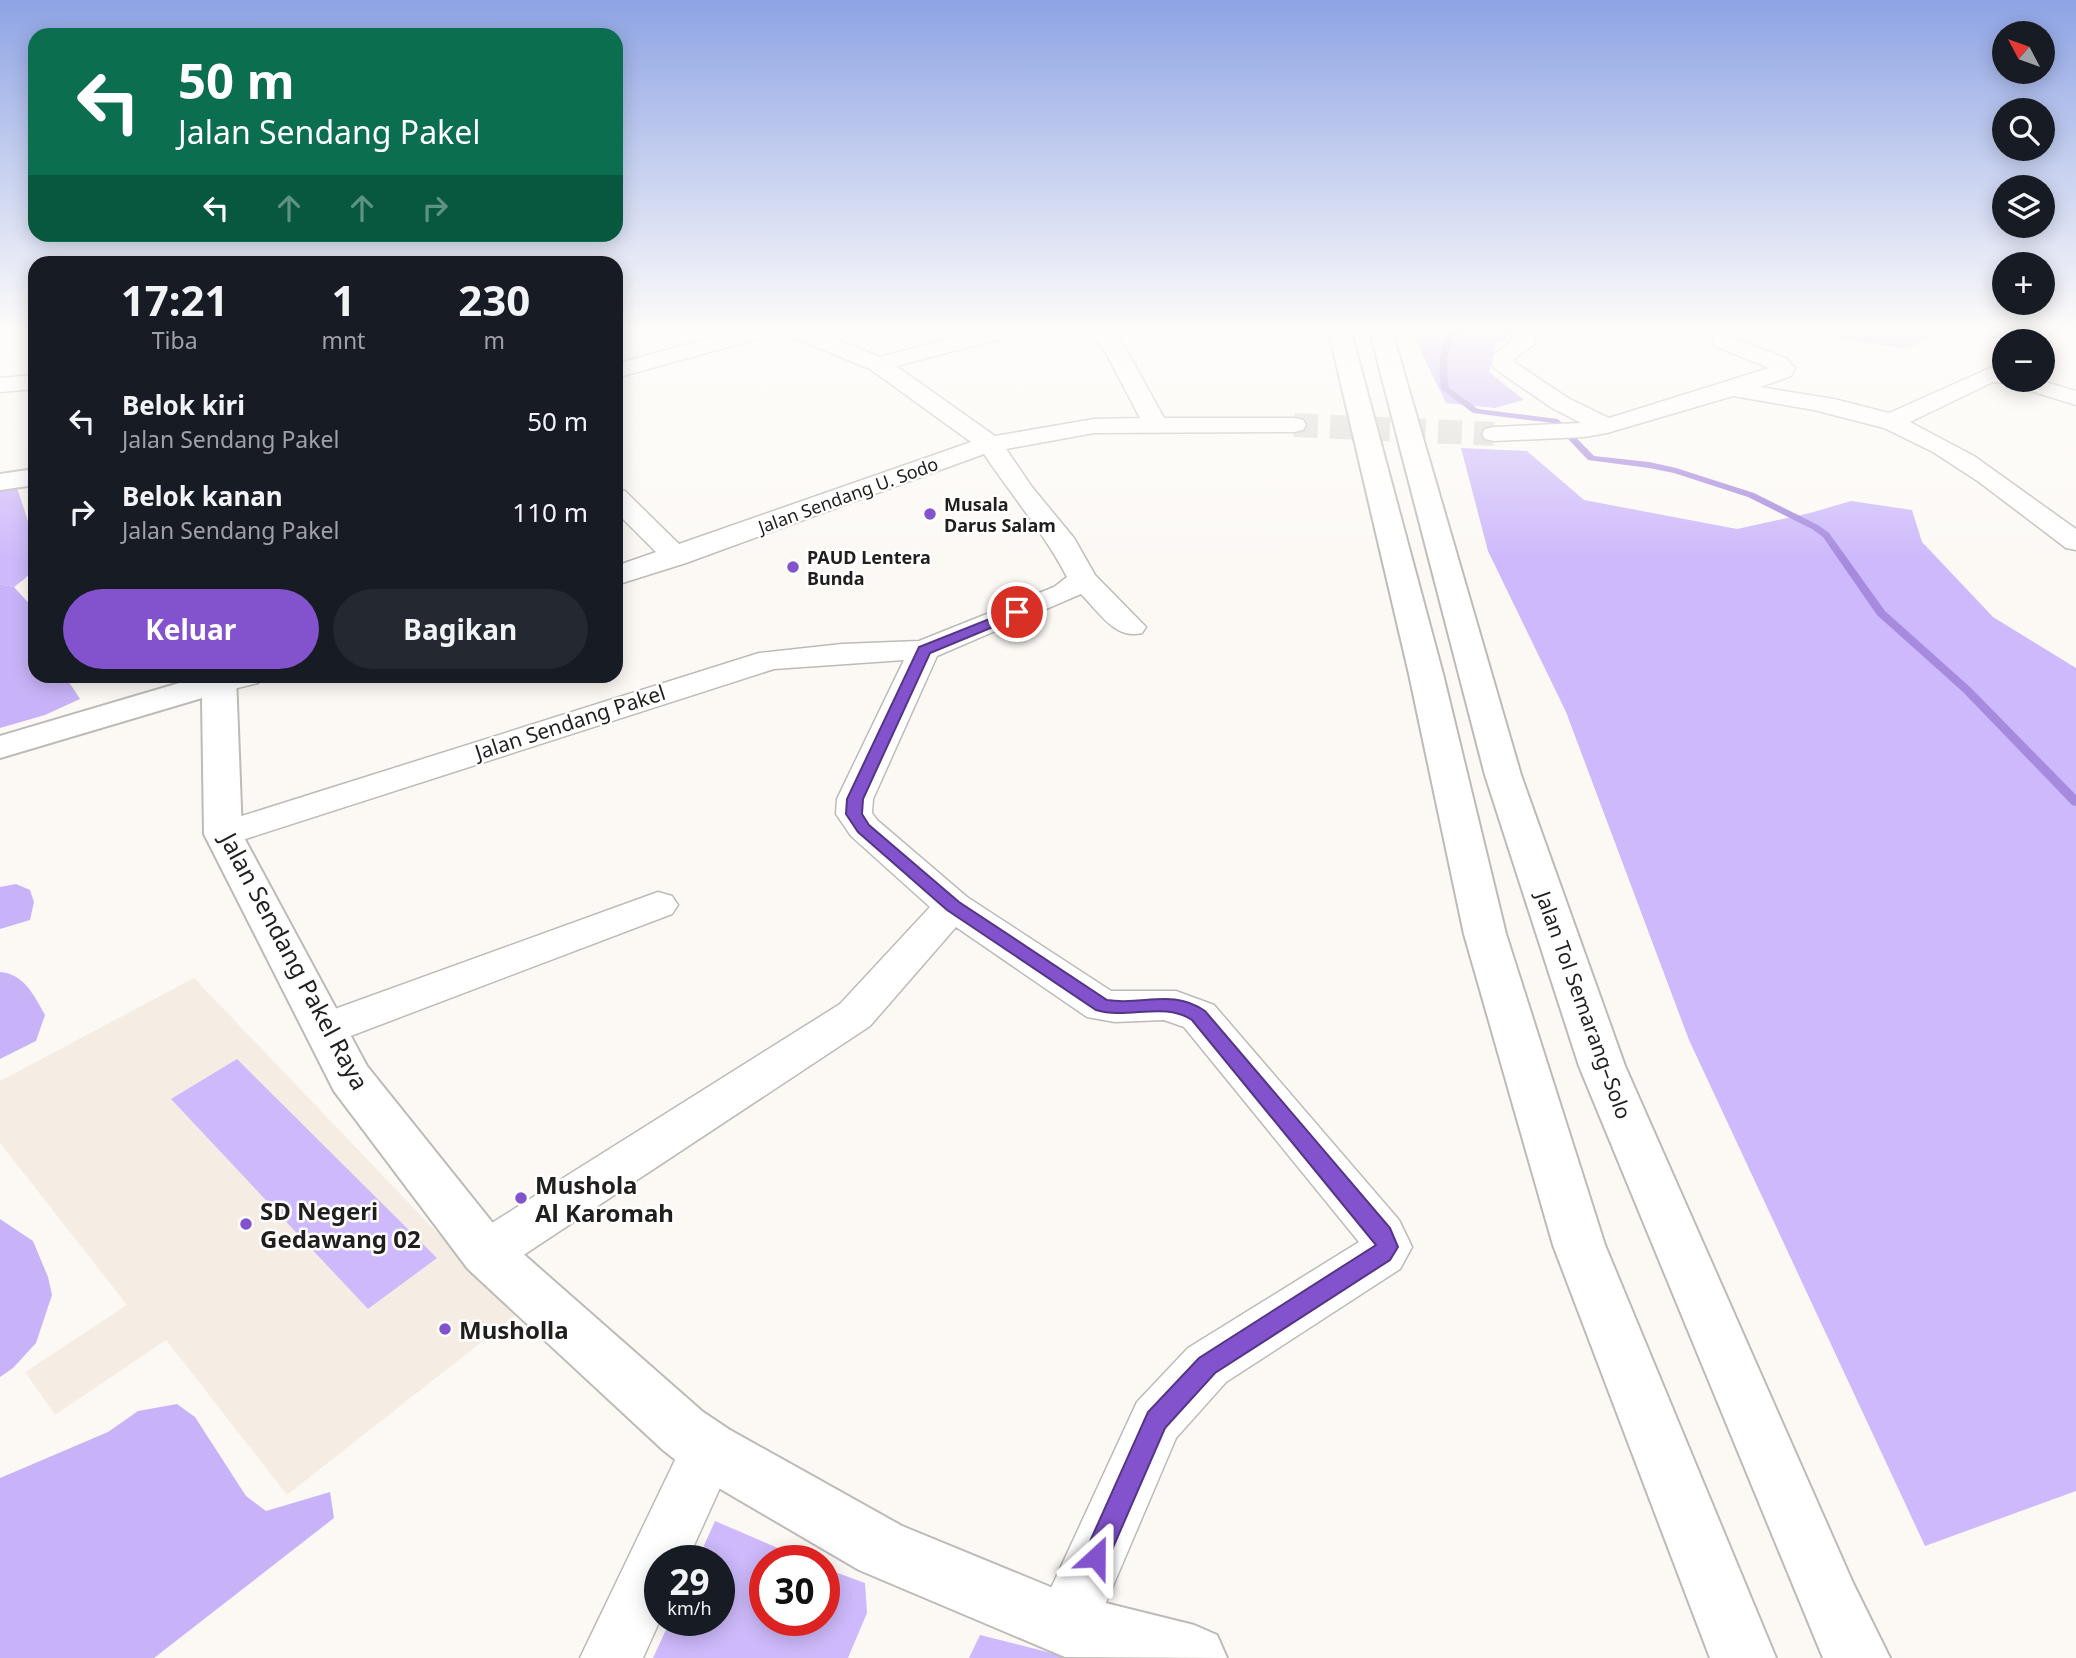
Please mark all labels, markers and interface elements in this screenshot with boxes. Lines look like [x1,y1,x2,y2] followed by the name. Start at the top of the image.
[1992,21,2054,84] north arrow
[1992,21,2055,392] map controls
[178,47,295,113] text: 50 m
[63,56,154,147] icon: left
[1992,98,2055,161] button: search
[178,110,481,153] text: Jalan Sendang Pakel
[1992,175,2055,238] button: layers
[197,189,235,227] icon: left
[270,189,308,227] icon: ahead
[343,189,381,227] icon: ahead
[416,189,454,227] icon: right
[1992,252,2055,315] button: +
[121,271,229,328] text: 17:21
[331,271,355,328] text: 1
[458,271,530,328] text: 230
[152,324,198,356] text: Tiba
[321,324,365,356] text: mnt
[483,324,505,356] text: m
[1992,329,2055,392] button: −
[122,387,245,423] text: Belok kiri
[63,402,101,440] icon: left
[527,403,588,439] text: 50 m
[122,423,339,455] text: Jalan Sendang Pakel
[753,451,941,539] street label: Jalan Sendang U. Sodo
[122,478,283,514] text: Belok kanan
[944,492,1056,537] place label: Musala Darus Salam
[63,493,101,531] icon: right
[512,494,588,530] text: 110 m
[922,506,938,522] marker: Musala Darus Salam
[122,514,339,546] text: Jalan Sendang Pakel
[807,545,931,590] place label: PAUD Lentera Bunda
[785,559,801,575] marker: PAUD Lentera Bunda
[987,582,1047,642] pin
[63,589,319,669] button: Keluar
[333,589,588,669] button: Bagikan
[998,593,1036,631] icon: arrive
[469,678,669,767] street label: Jalan Sendang Pakel
[212,825,377,1096] street label: Jalan Sendang Pakel Raya
[1529,885,1638,1123] street label: Jalan Tol Semarang–Solo
[535,1168,674,1229] place label: Mushola Al Karomah
[513,1190,529,1206] marker: Mushola Al Karomah
[260,1194,421,1255] place label: SD Negeri Gedawang 02
[238,1216,254,1232] marker: SD Negeri Gedawang 02
[459,1313,569,1346] place label: Musholla
[437,1321,453,1337] marker: Musholla
[1059,1520,1133,1594] position arrow
[749,1545,840,1636] speed limit sign: 30
[669,1558,710,1605] text: 29
[667,1596,712,1620] text: km/h

